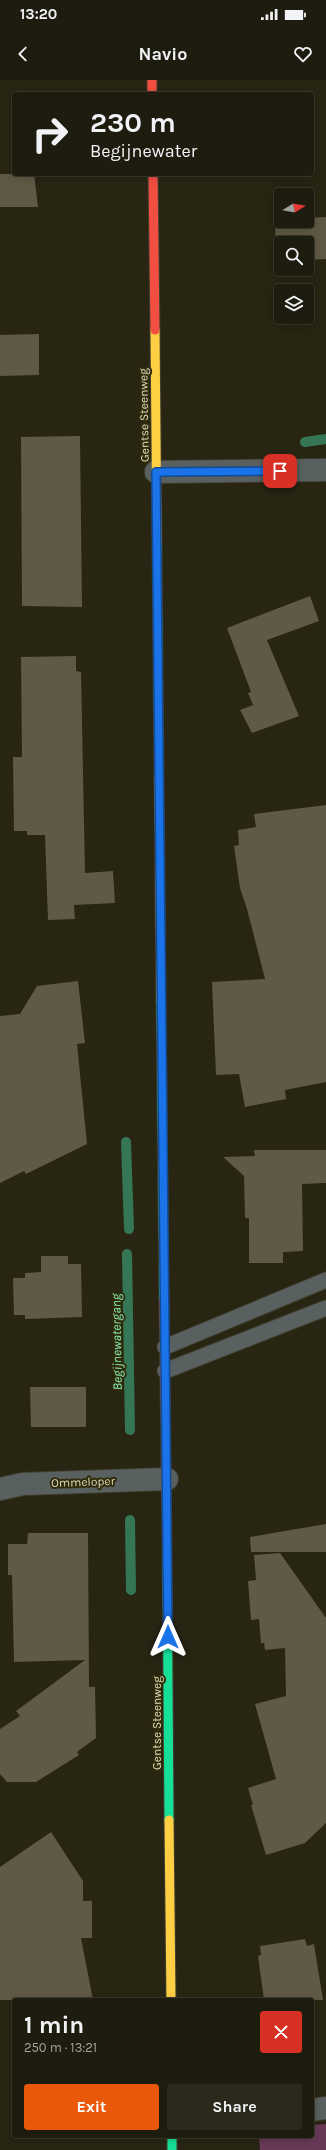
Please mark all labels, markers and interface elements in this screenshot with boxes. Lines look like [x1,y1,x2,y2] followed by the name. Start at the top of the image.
[20,5,57,23] text: 13:20
[12,43,34,65] icon: back
[139,43,187,65] text: Navio
[292,43,314,65] icon: heart
[90,106,176,139] text: 230 m
[24,108,76,160] icon: right
[90,140,197,162] text: Begijnewater
[274,188,314,228] north arrow
[274,188,314,324] map controls
[274,236,314,276] button: search
[274,284,314,324] button: layers
[136,368,152,462] street label: Gentse Steenweg
[263,454,297,488] pin
[269,460,291,482] icon: arrive
[108,1292,125,1390] water label: Begijnewatergang
[51,1474,116,1490] street label: Ommeloper
[147,1616,189,1658] position arrow
[150,1676,164,1770] street label: Gentse Steenweg
[24,2011,84,2039] text: 1 min
[260,2011,302,2053] button: close
[24,2040,97,2055] text: 250 m · 13:21
[24,2084,159,2130] button: Exit
[167,2084,302,2130] button: Share

